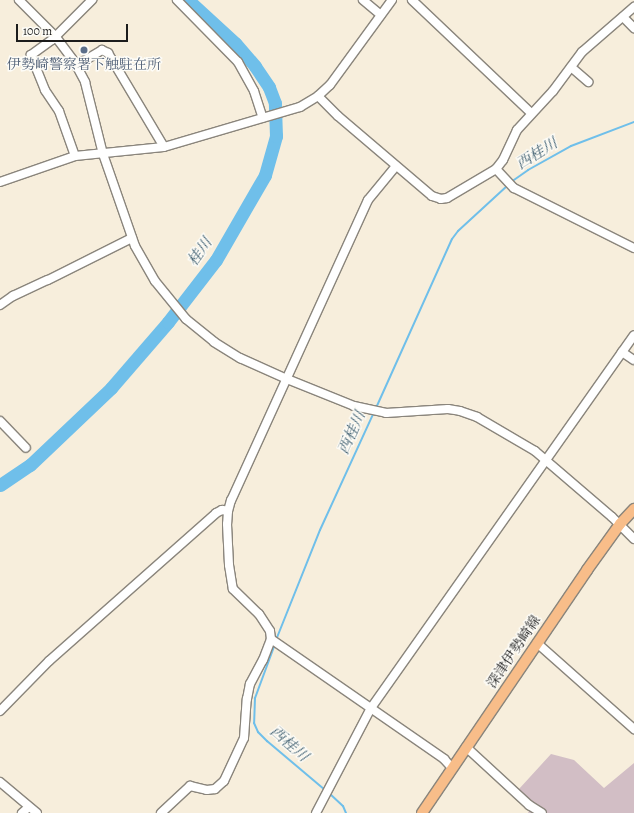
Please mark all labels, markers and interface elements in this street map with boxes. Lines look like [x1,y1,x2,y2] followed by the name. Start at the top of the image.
[18,16,130,42] scale bar
[23,23,52,39] text: 100 m
[79,45,89,55] marker: 伊勢崎警察署下触駐在所
[7,57,161,73] place label: 伊勢崎警察署下触駐在所
[513,134,561,174] water label: 西桂川
[184,235,216,269] water label: 桂川
[335,409,369,457] water label: 西桂川
[484,612,544,692] street label: 深津伊勢崎線
[266,722,312,766] water label: 西桂川

